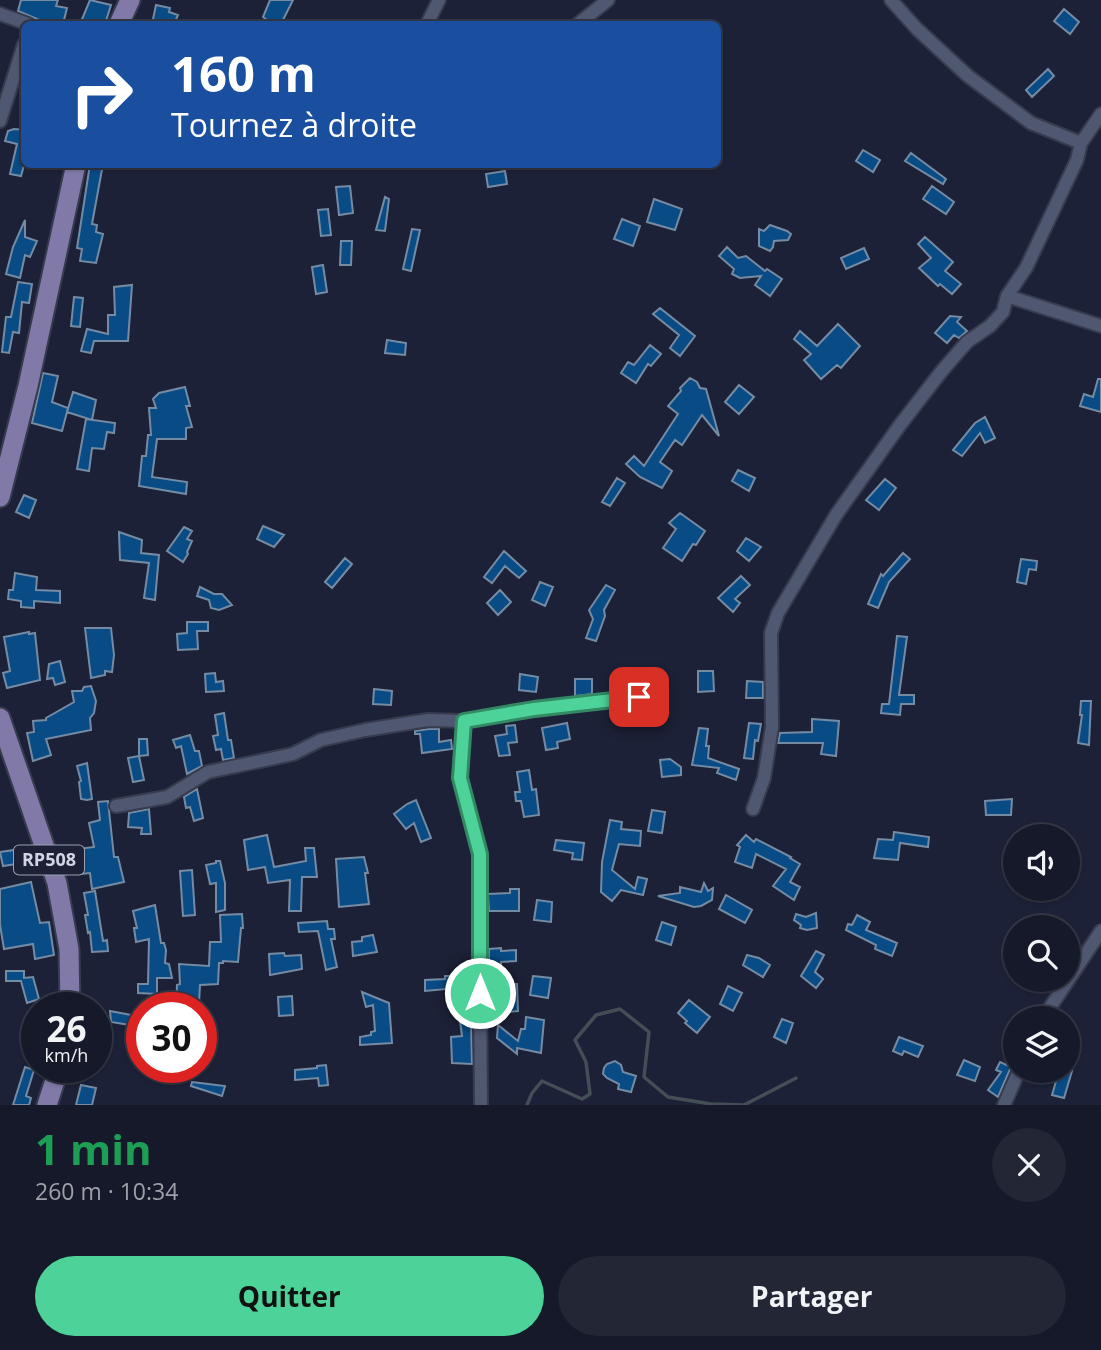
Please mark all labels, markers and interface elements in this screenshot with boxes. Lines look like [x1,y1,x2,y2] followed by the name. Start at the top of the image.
[171,40,316,106] text: 160 m
[56,49,147,140] icon: right
[171,103,417,146] text: Tournez à droite
[609,667,669,727] pin
[620,678,658,716] icon: arrive
[1003,824,1080,1083] map controls
[1003,824,1080,901] button: sound
[14,846,84,874] road number: RP508
[1003,915,1080,992] button: search
[443,956,517,1030] position arrow
[126,992,217,1083] speed limit sign: 30
[46,1005,87,1052] text: 26
[1003,1006,1080,1083] button: layers
[45,1043,88,1067] text: km/h
[35,1120,152,1177] text: 1 min
[992,1128,1066,1202] button: close
[35,1175,178,1207] text: 260 m · 10:34
[35,1256,544,1336] button: Quitter
[558,1256,1066,1336] button: Partager

